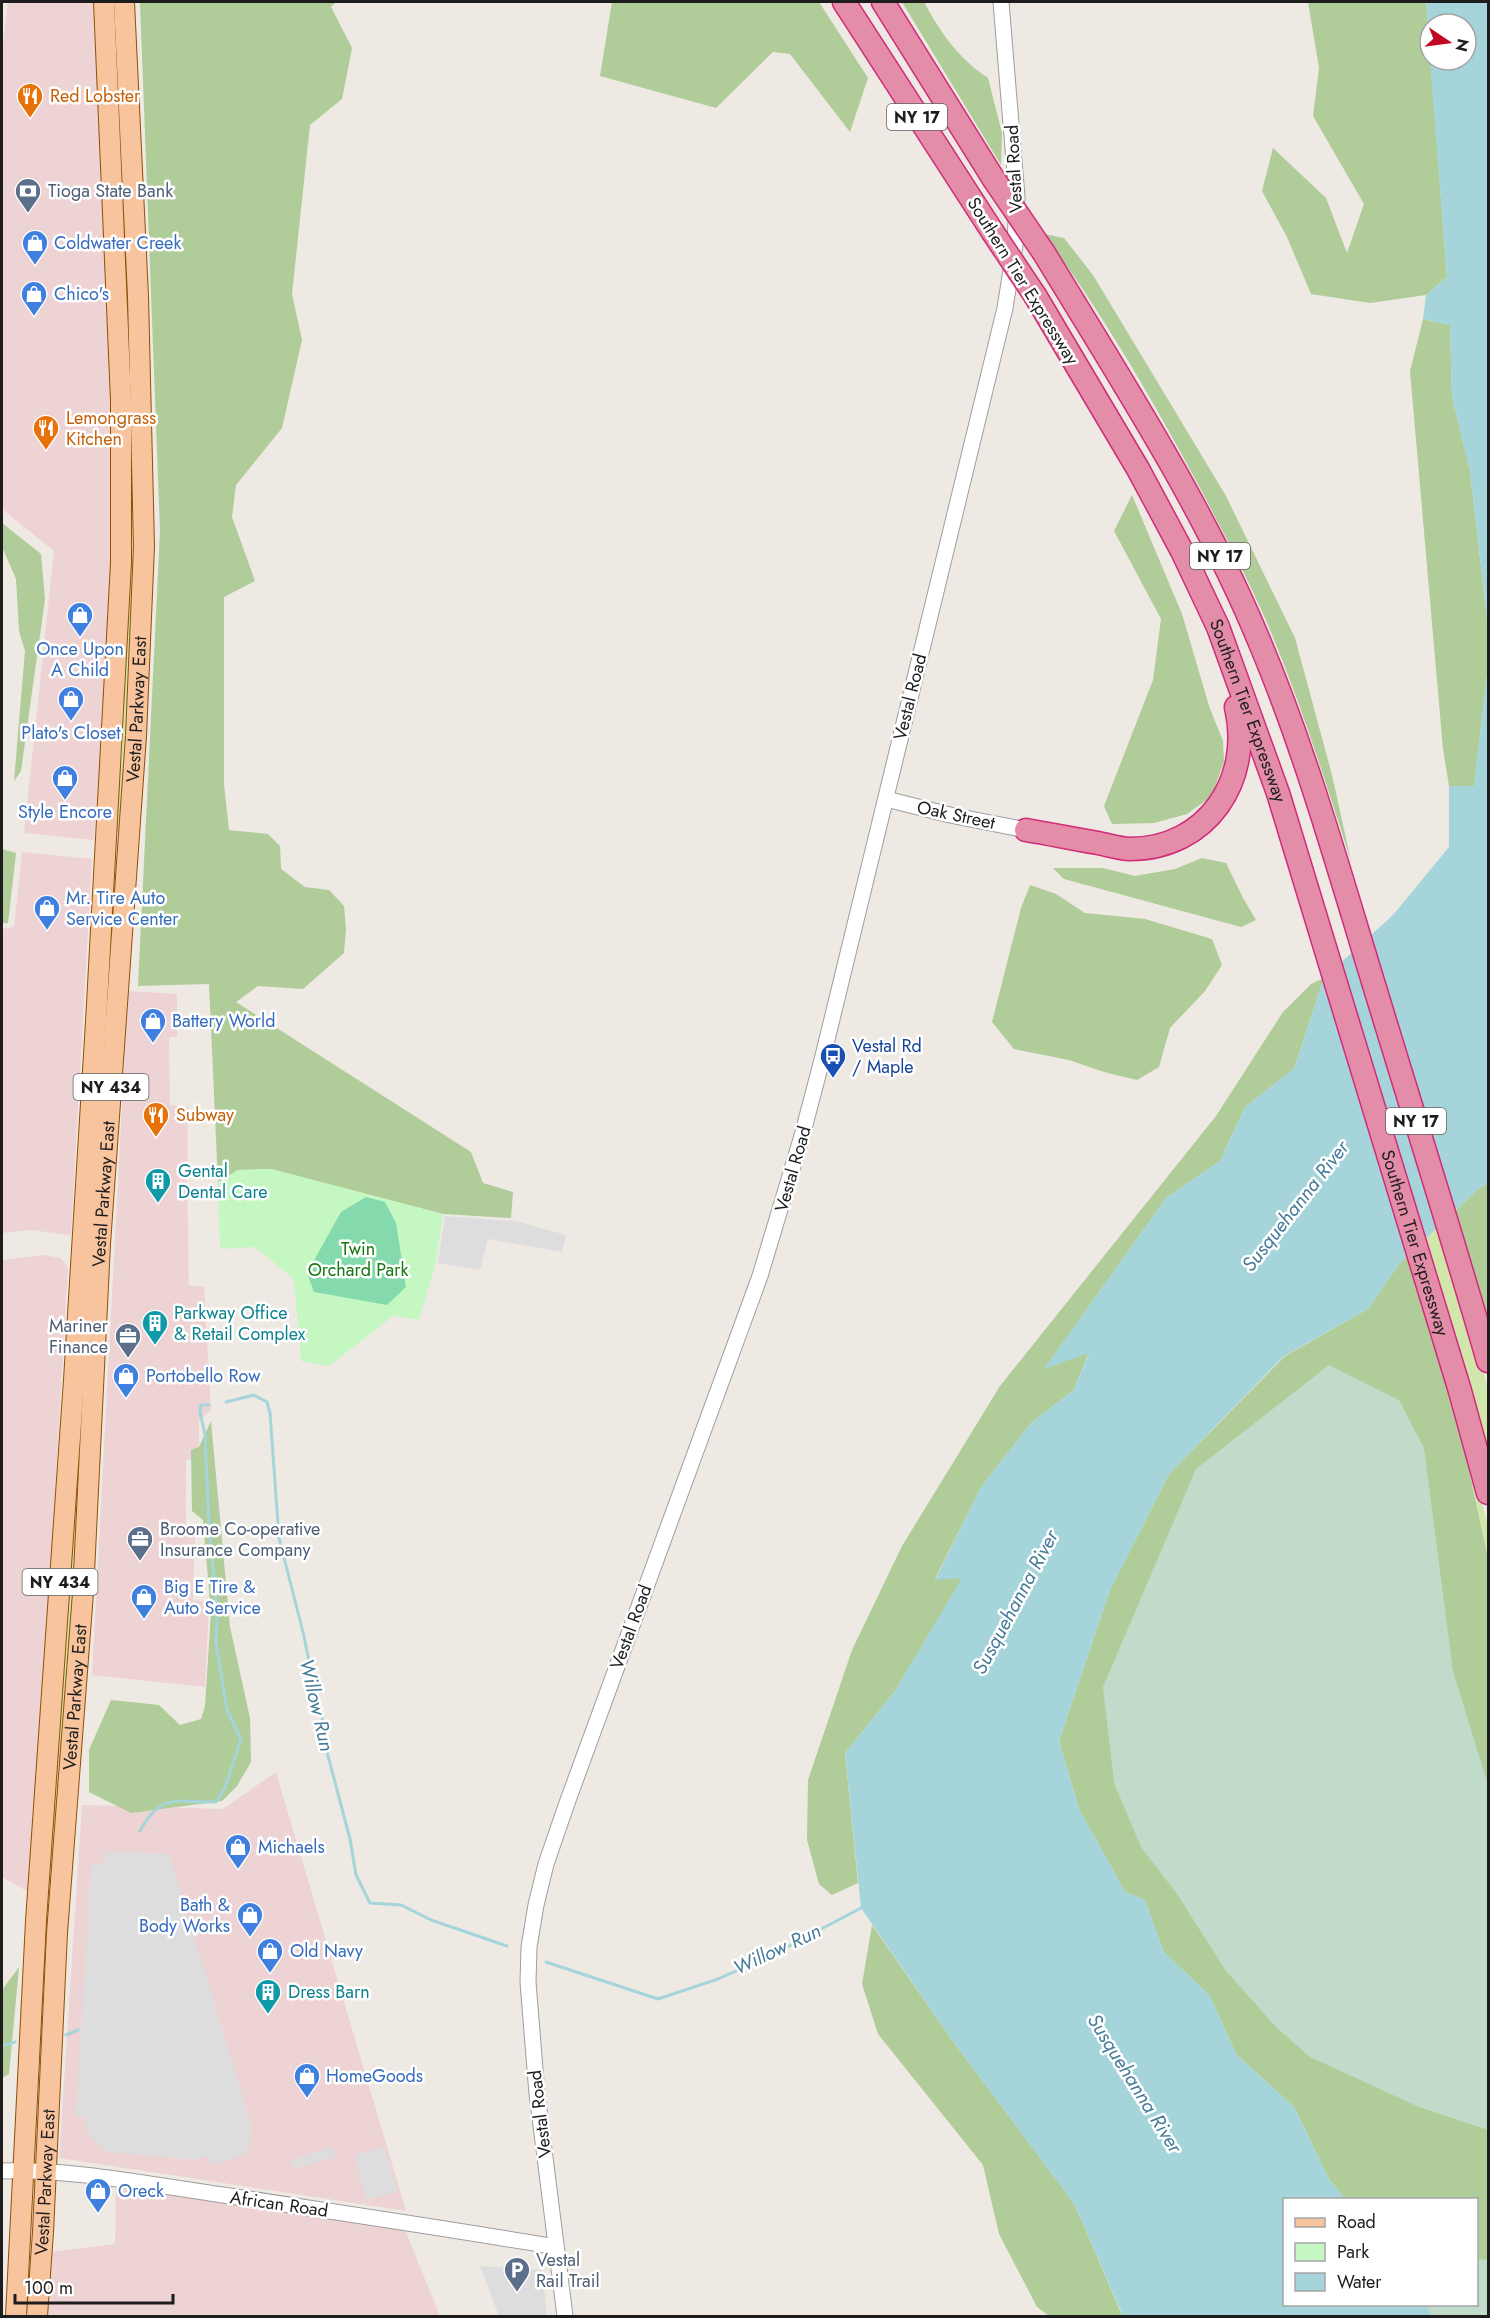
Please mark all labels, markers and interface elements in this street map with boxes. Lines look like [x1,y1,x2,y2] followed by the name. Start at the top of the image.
[1418,12,1478,72] north arrow
[1449,36,1475,54] text: N
[15,81,45,119] restaurant icon: Red Lobster
[50,83,141,109] place label: Red Lobster
[887,104,947,130] road number: NY 17
[999,124,1029,214] street label: Vestal Road
[13,176,43,214] bank icon: Tioga State Bank
[48,178,173,204] place label: Tioga State Bank
[961,192,1085,370] street label: Southern Tier Expressway
[20,228,50,266] shop icon: Coldwater Creek
[54,230,181,256] place label: Coldwater Creek
[19,279,49,317] shop icon: Chico's
[54,281,109,307] place label: Chico's
[66,405,156,452] place label: Lemongrass Kitchen
[31,413,61,451] restaurant icon: Lemongrass Kitchen
[1190,543,1250,569] road number: NY 17
[65,600,95,638] shop icon: Once Upon A Child
[1203,614,1293,805] street label: Southern Tier Expressway
[120,635,153,783] street label: Vestal Parkway East
[36,636,124,683] place label: Once Upon A Child
[887,651,933,743] street label: Vestal Road
[56,684,86,722] shop icon: Plato's Closet
[21,720,121,746] place label: Plato's Closet
[50,763,80,801] shop icon: Style Encore
[915,794,998,836] street label: Oak Street
[18,799,112,825] place label: Style Encore
[66,885,179,932] place label: Mr. Tire Auto Service Center
[32,893,62,931] shop icon: Mr. Tire Auto Service Center
[138,1006,168,1044] shop icon: Battery World
[172,1008,275,1034] place label: Battery World
[852,1033,922,1080] place label: Vestal Rd / Maple
[818,1041,848,1079] bus stop icon: Vestal Rd / Maple
[74,1074,148,1100] road number: NY 434
[141,1100,171,1138] restaurant icon: Subway
[176,1102,234,1128] place label: Subway
[1386,1108,1446,1134] road number: NY 17
[86,1120,122,1268] street label: Vestal Parkway East
[768,1123,818,1215] street label: Vestal Road
[1235,1134,1357,1278] water label: Susquehanna River
[1374,1147,1456,1339] street label: Southern Tier Expressway
[178,1158,268,1205] place label: Gental Dental Care
[143,1166,173,1204] building icon: Gental Dental Care
[308,1236,408,1283] park label: Twin Orchard Park
[174,1300,306,1347] place label: Parkway Office & Retail Complex
[140,1308,170,1346] building icon: Parkway Office & Retail Complex
[49,1313,109,1360] place label: Mariner Finance
[113,1321,143,1359] office icon: Mariner Finance
[111,1361,141,1399] shop icon: Portobello Row
[146,1363,261,1389] place label: Portobello Row
[160,1516,320,1563] place label: Broome Co-operative Insurance Company
[125,1524,155,1562] office icon: Broome Co-operative Insurance Company
[965,1524,1066,1679] water label: Susquehanna River
[22,1569,98,1595] road number: NY 434
[164,1574,261,1621] place label: Big E Tire & Auto Service
[604,1581,658,1673] street label: Vestal Road
[129,1582,159,1620] shop icon: Big E Tire & Auto Service
[56,1623,94,1771] street label: Vestal Parkway East
[292,1656,341,1754] water label: Willow Run
[223,1832,253,1870] shop icon: Michaels
[258,1834,325,1860] place label: Michaels
[139,1892,230,1939] place label: Bath & Body Works
[235,1900,265,1938] shop icon: Bath & Body Works
[729,1916,826,1982] water label: Willow Run
[255,1936,285,1974] shop icon: Old Navy
[290,1938,363,1964] place label: Old Navy
[253,1977,283,2015] building icon: Dress Barn
[288,1979,370,2005] place label: Dress Barn
[1080,2008,1190,2160] water label: Susquehanna River
[292,2061,322,2099] shop icon: HomeGoods
[326,2063,423,2089] place label: HomeGoods
[522,2069,558,2159] street label: Vestal Road
[28,2108,62,2256] street label: Vestal Parkway East
[83,2176,113,2214] shop icon: Oreck
[118,2178,164,2204] place label: Oreck
[228,2184,330,2224] street label: African Road
[1283,2198,1478,2306] legend
[1337,2209,1376,2235] text: Road
[1337,2239,1369,2265] text: Park
[536,2247,600,2294] place label: Vestal Rail Trail
[502,2255,532,2293] parking icon: Vestal Rail Trail
[15,2267,172,2305] scale bar
[1337,2269,1382,2295] text: Water
[24,2275,73,2301] text: 100 m

